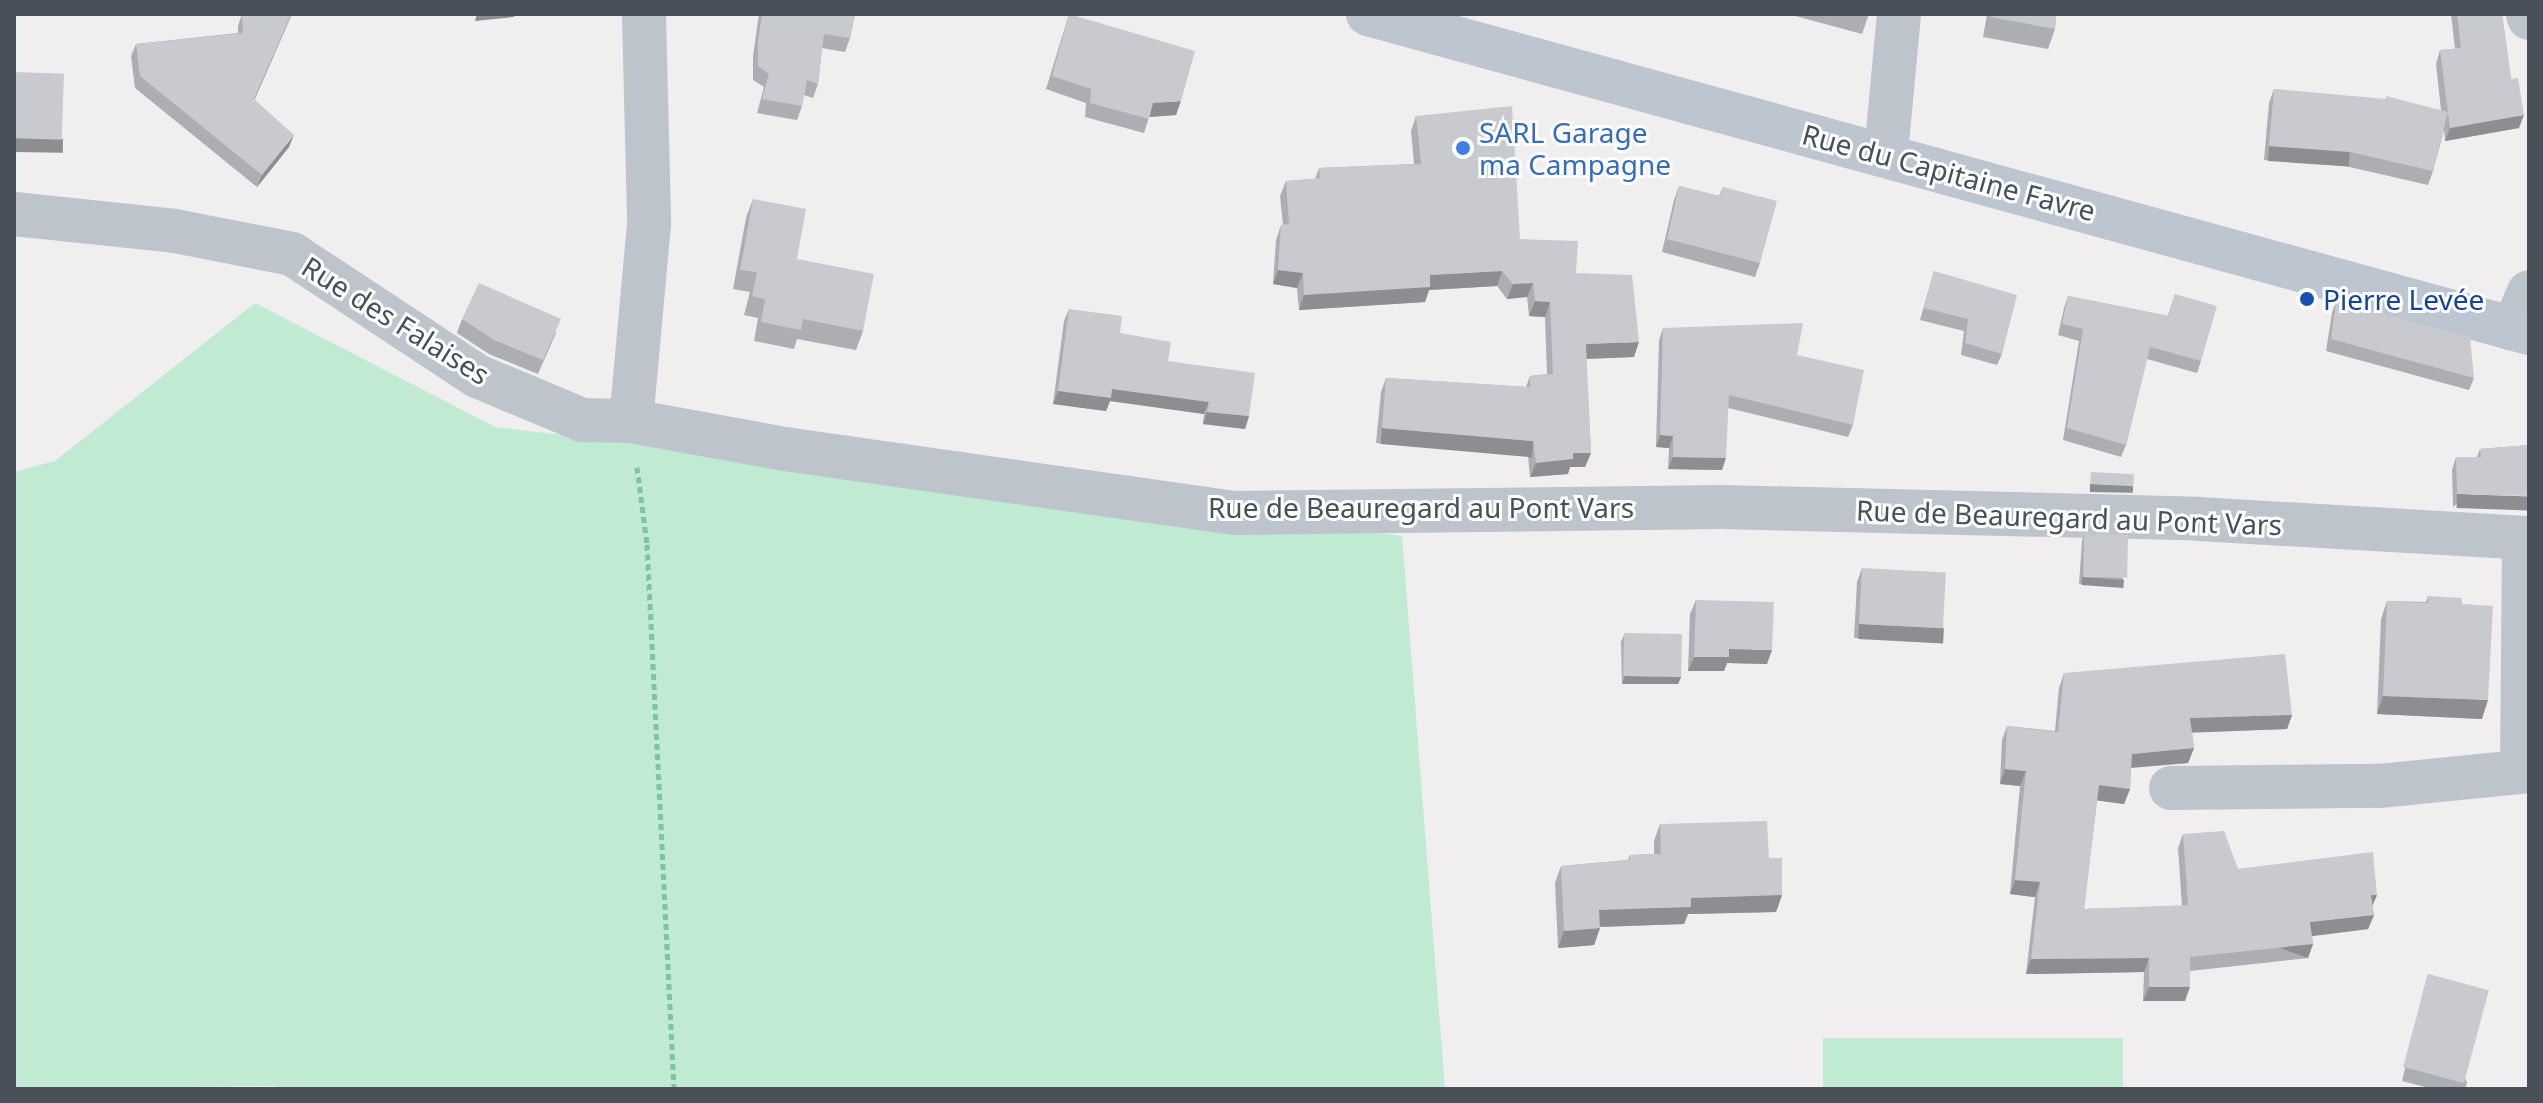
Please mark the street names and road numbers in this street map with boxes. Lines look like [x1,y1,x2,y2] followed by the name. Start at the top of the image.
[1799,117,2099,227] street label: Rue du Capitaine Favre
[296,249,496,391] street label: Rue des Falaises
[1208,490,1634,524] street label: Rue de Beauregard au Pont Vars
[1855,493,2283,541] street label: Rue de Beauregard au Pont Vars

